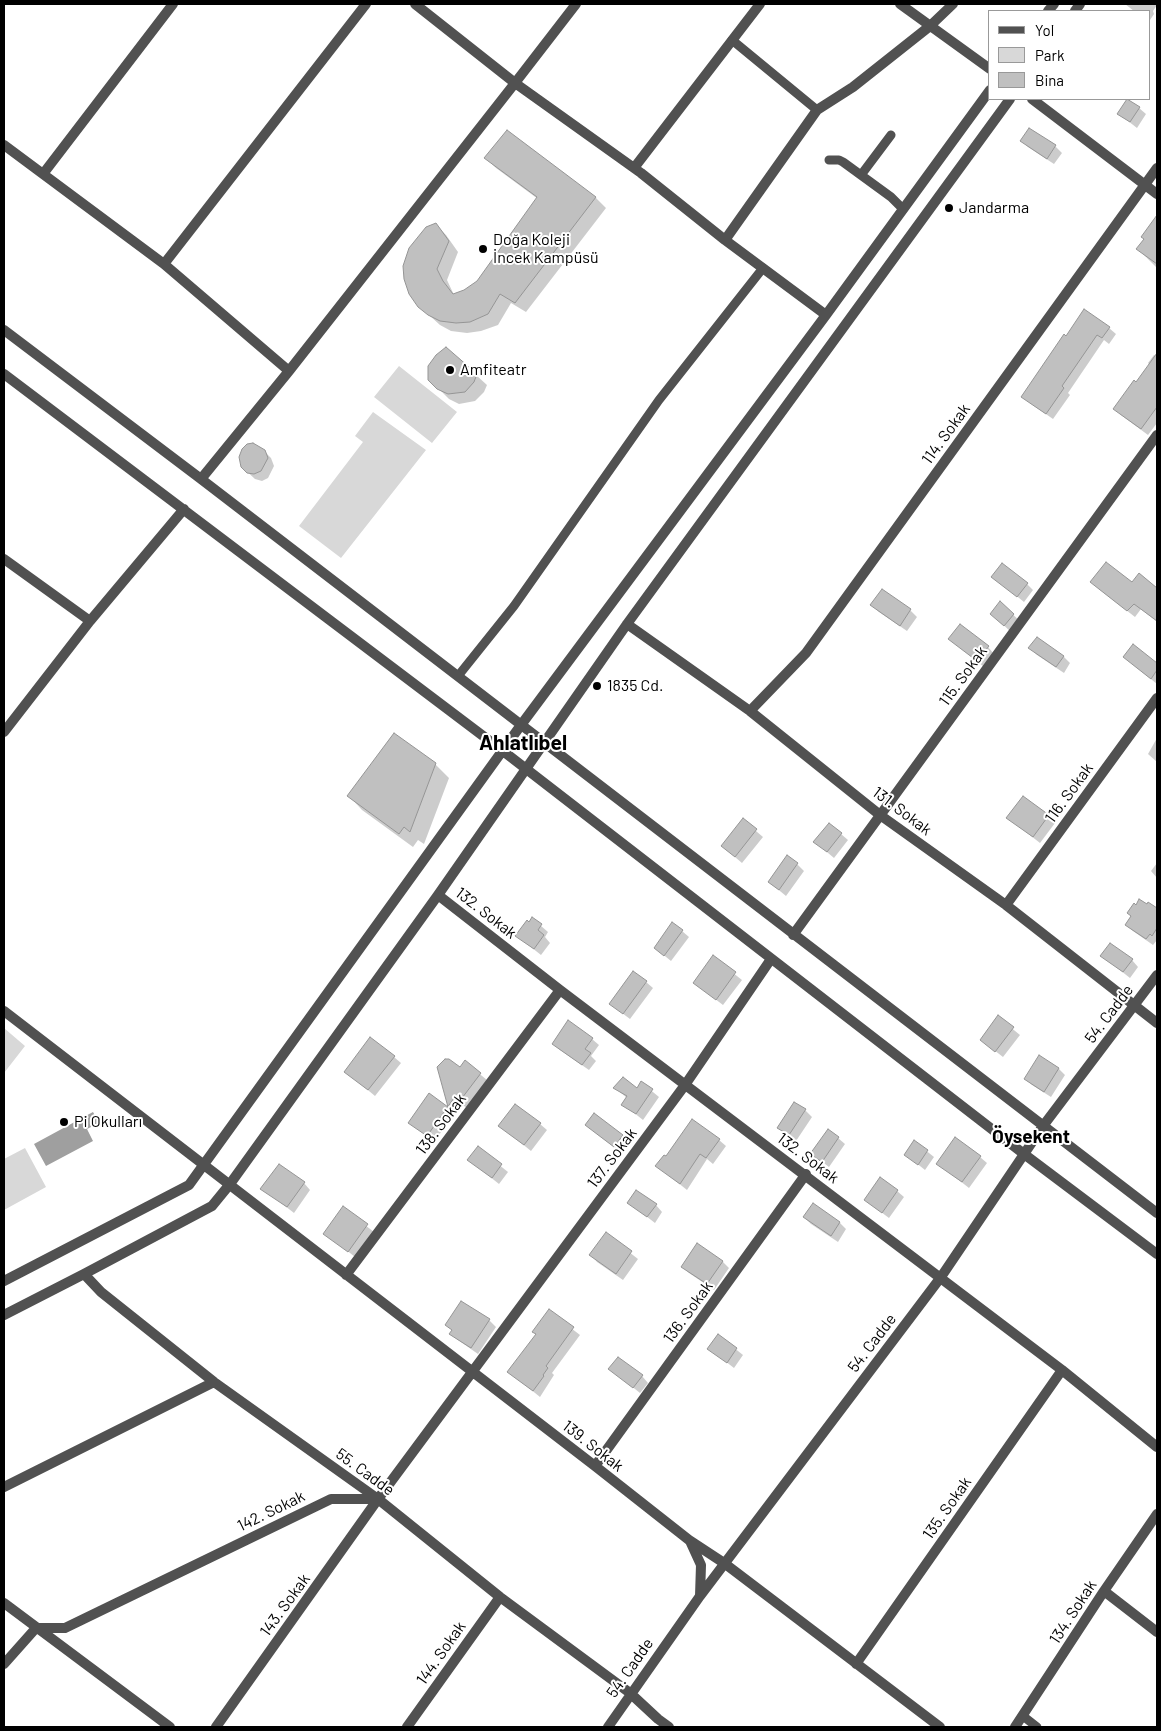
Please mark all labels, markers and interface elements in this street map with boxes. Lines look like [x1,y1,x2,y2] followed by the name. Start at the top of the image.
[988,10,1151,100] legend
[1035,21,1054,39] text: Yol
[1035,46,1064,64] text: Park
[1035,71,1064,89] text: Bina
[959,198,1029,218] place label: Jandarma
[943,202,955,214] marker: Jandarma
[493,230,599,268] place label: Doğa Koleji İncek Kampüsü
[477,243,489,255] marker: Doğa Koleji İncek Kampüsü
[460,360,527,380] place label: Amfiteatr
[444,364,456,376] marker: Amfiteatr
[918,400,974,468] street label: 114. Sokak
[935,642,991,710] street label: 115. Sokak
[607,676,663,696] place label: 1835 Cd.
[591,680,603,692] marker: 1835 Cd.
[479,730,567,756] district label: Ahlatlıbel
[1041,759,1097,827] street label: 116. Sokak
[869,783,935,839] street label: 131. Sokak
[452,883,520,943] street label: 132. Sokak
[1081,981,1137,1047] street label: 54. Cadde
[412,1089,470,1159] street label: 138. Sokak
[74,1112,142,1132] place label: Pi Okulları
[58,1116,70,1128] marker: Pi Okulları
[583,1124,641,1192] street label: 137. Sokak
[992,1126,1070,1148] district label: Öysekent
[773,1129,843,1187] street label: 132. Sokak
[659,1277,717,1347] street label: 136. Sokak
[844,1310,900,1376] street label: 54. Cadde
[559,1416,627,1476] street label: 139. Sokak
[332,1444,398,1500] street label: 55. Cadde
[919,1473,975,1543] street label: 135. Sokak
[234,1486,308,1536] street label: 142. Sokak
[256,1570,314,1640] street label: 143. Sokak
[1045,1576,1101,1648] street label: 134. Sokak
[412,1618,470,1688] street label: 144. Sokak
[603,1634,657,1702] street label: 54. Cadde

